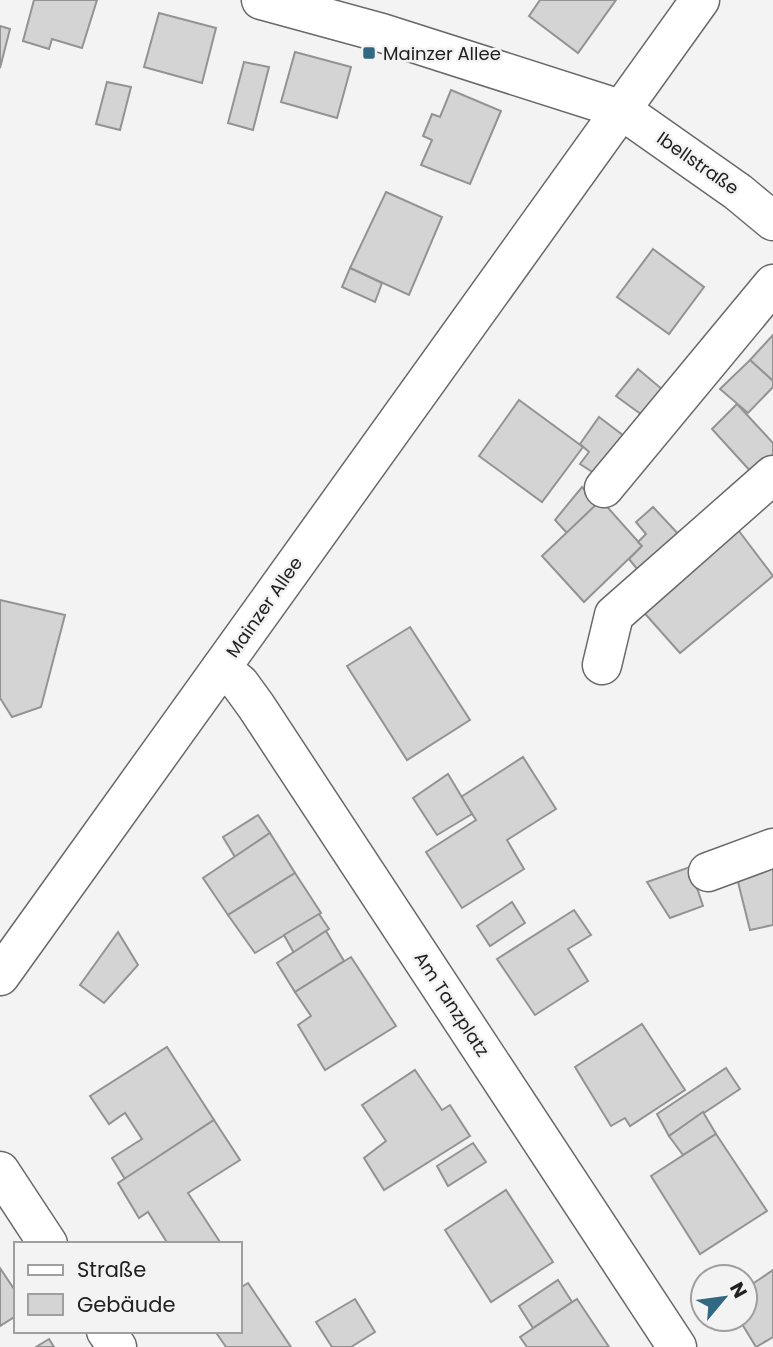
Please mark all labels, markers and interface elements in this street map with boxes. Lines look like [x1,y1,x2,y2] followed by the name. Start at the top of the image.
[383,41,501,66] place label: Mainzer Allee
[361,45,377,61] marker: Mainzer Allee
[652,126,744,200] street label: Ibellstraße
[220,552,308,662] street label: Mainzer Allee
[409,947,495,1061] street label: Am Tanzplatz
[14,1242,242,1333] legend
[77,1255,146,1284] text: Straße
[689,1263,759,1333] north arrow
[723,1277,754,1303] text: N
[77,1290,175,1319] text: Gebäude

